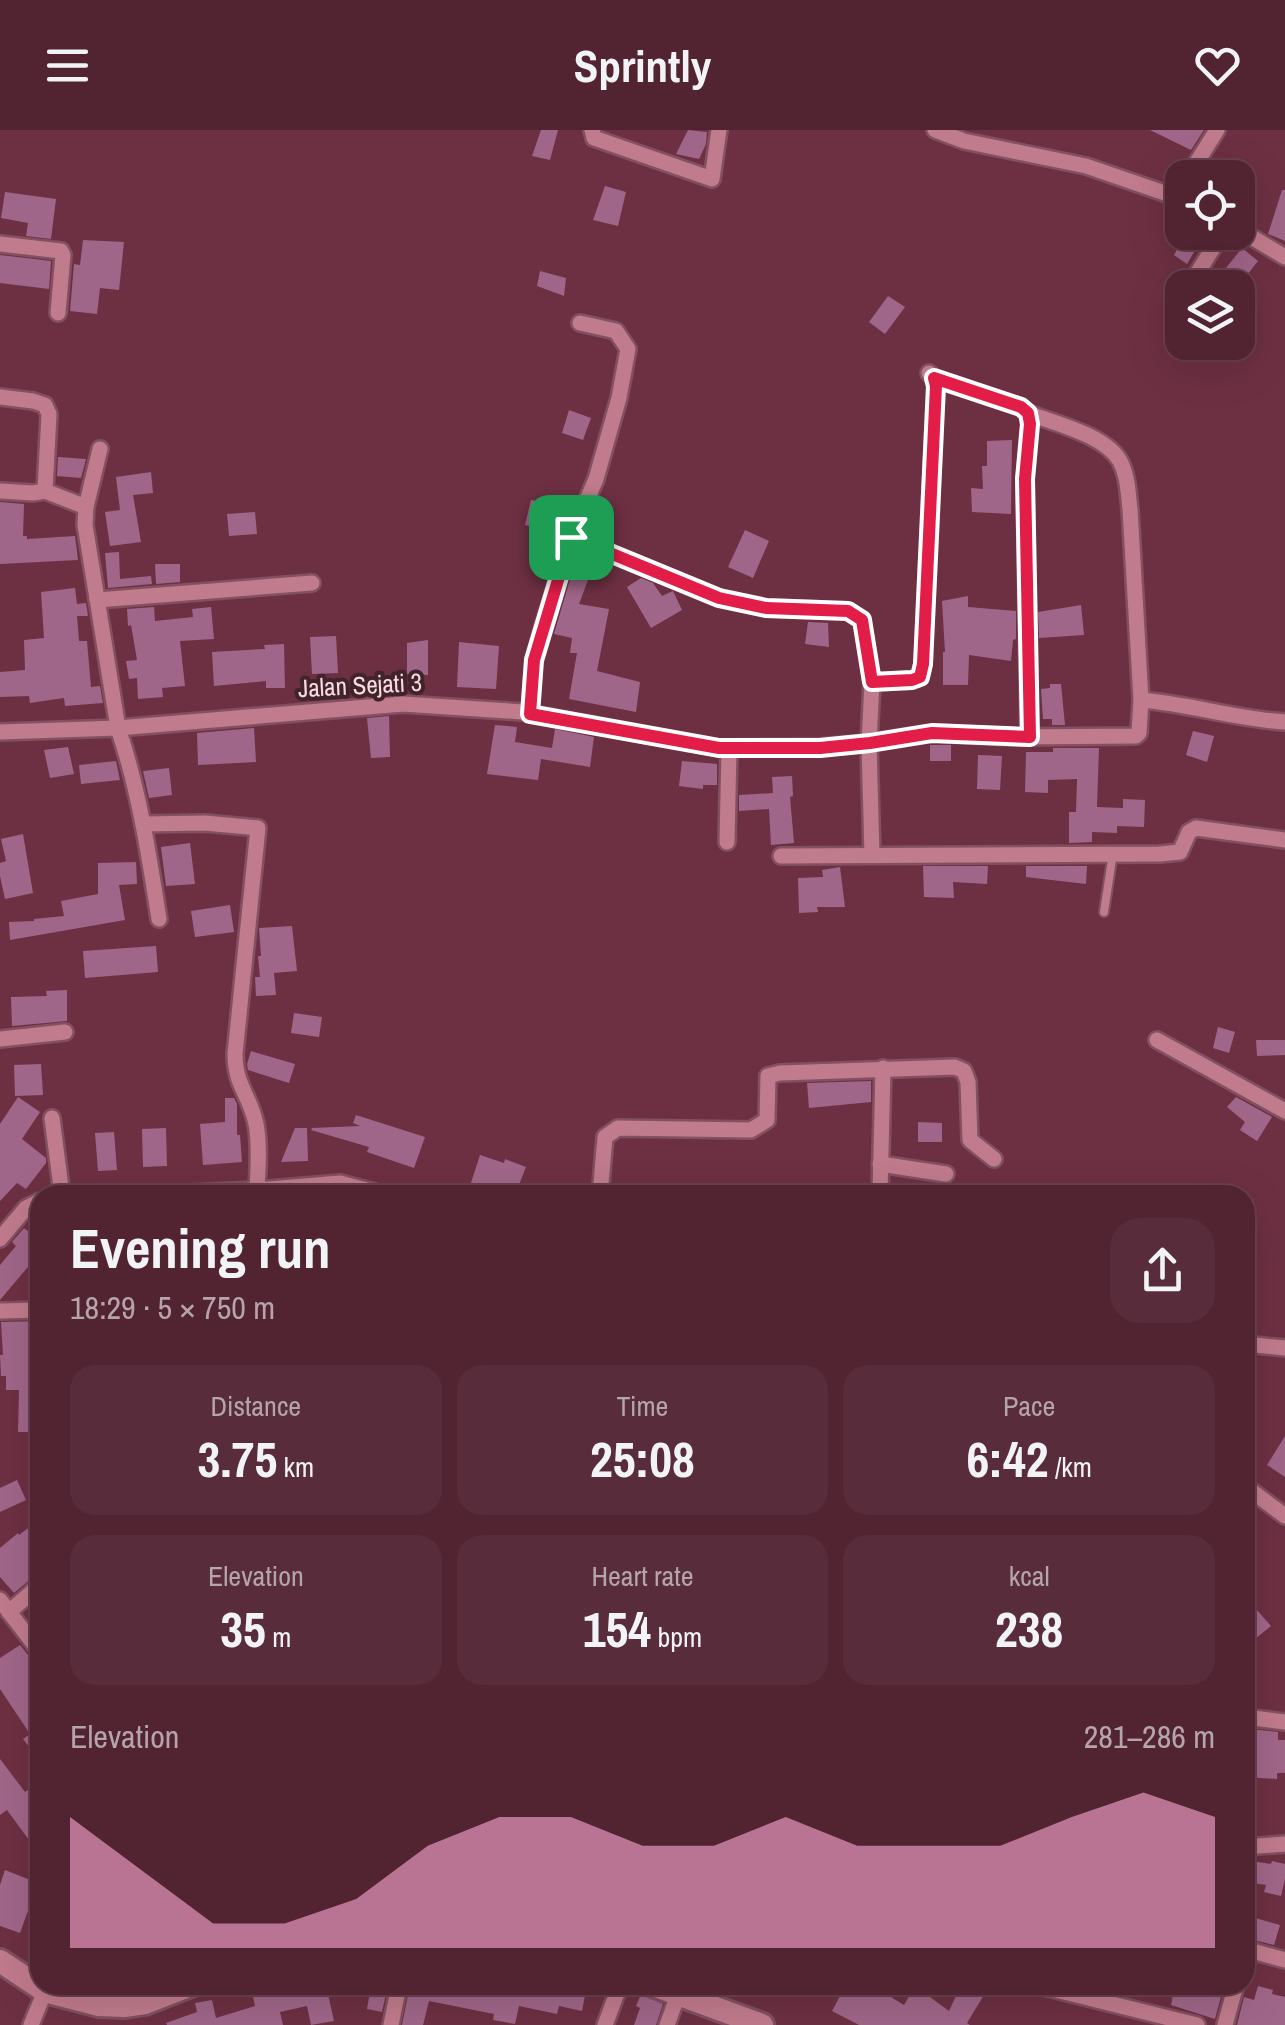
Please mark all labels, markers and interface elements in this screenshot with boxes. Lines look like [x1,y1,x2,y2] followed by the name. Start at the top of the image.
[574,35,711,96] text: Sprintly
[40,38,95,93] icon: menu
[1190,38,1245,93] icon: heart
[1165,160,1255,360] map controls
[1165,160,1255,250] button: locate
[1165,270,1255,360] button: layers
[529,495,614,580] pin
[544,510,599,565] icon: arrive
[297,665,423,705] street label: Jalan Sejati 3
[70,1211,331,1285] text: Evening run
[1110,1218,1215,1323] button: share
[70,1286,275,1329] text: 18:29 · 5 × 750 m
[211,1387,301,1425] text: Distance
[617,1387,668,1425] text: Time
[1003,1387,1055,1425] text: Pace
[197,1425,277,1493] text: 3.75
[590,1425,695,1493] text: 25:08
[966,1425,1049,1493] text: 6:42
[277,1448,314,1486] text: km
[1049,1448,1092,1486] text: /km
[208,1557,304,1595] text: Elevation
[591,1557,694,1595] text: Heart rate
[1009,1557,1050,1595] text: kcal
[220,1595,266,1663] text: 35
[583,1595,651,1663] text: 154
[995,1595,1063,1663] text: 238
[266,1618,291,1656] text: m
[651,1618,702,1656] text: bpm
[70,1715,179,1758] text: Elevation
[1084,1715,1215,1758] text: 281–286 m

